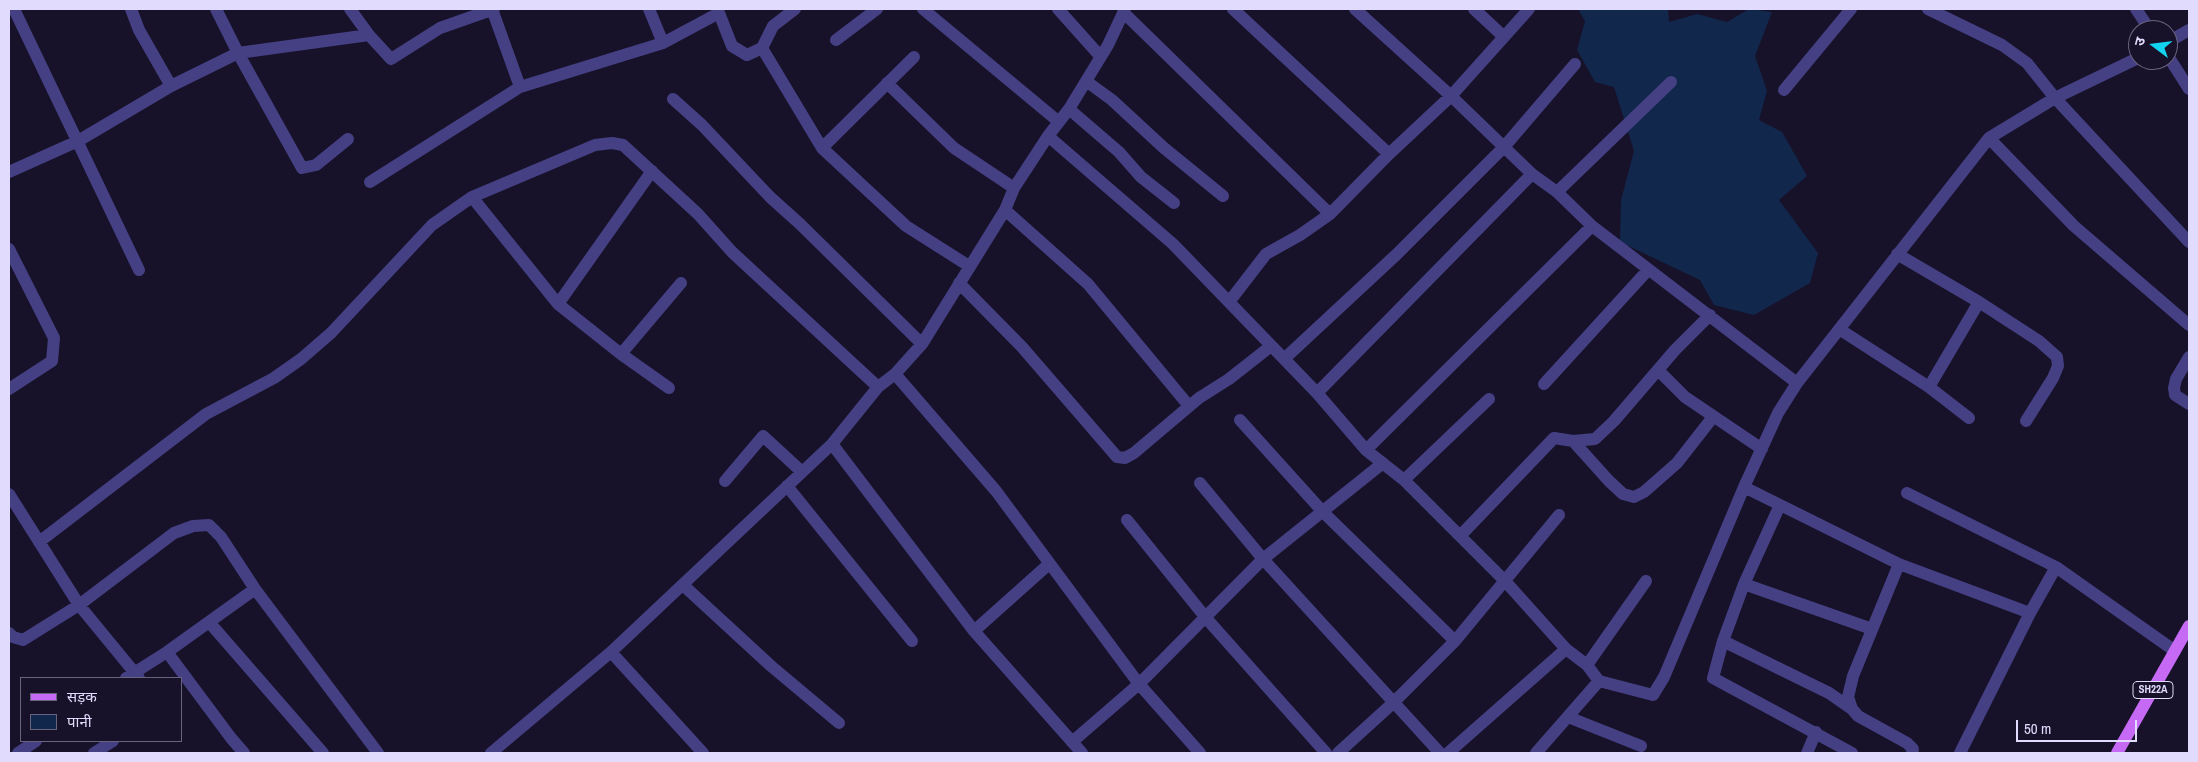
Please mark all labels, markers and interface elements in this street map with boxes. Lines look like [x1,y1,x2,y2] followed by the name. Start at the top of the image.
[2128,20,2178,70] north arrow
[2130,35,2149,48] text: उ
[20,677,182,742] legend
[2133,682,2173,698] road number: SH22A
[67,686,97,707] text: सड़क
[2018,710,2139,742] scale bar
[67,711,92,732] text: पानी
[2024,718,2051,739] text: 50 m

